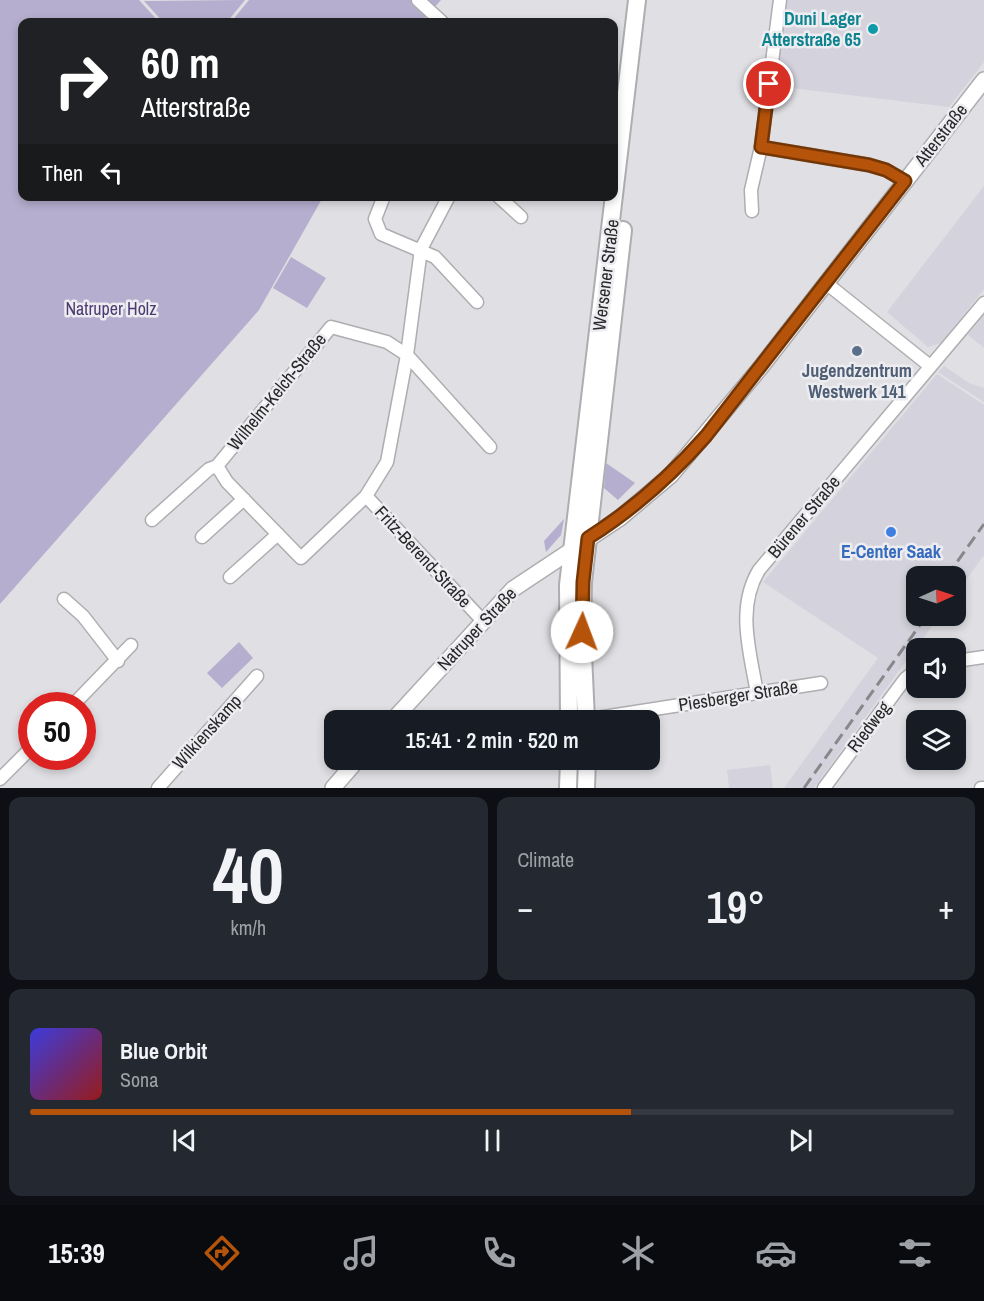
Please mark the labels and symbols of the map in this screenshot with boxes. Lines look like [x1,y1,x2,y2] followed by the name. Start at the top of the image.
[762,6,861,52] place label: Duni Lager Atterstraße 65
[866,22,880,36] marker: Duni Lager Atterstraße 65
[743,58,794,109] pin
[908,98,973,172] street label: Atterstraße
[586,218,625,332] street label: Wersener Straße
[65,296,157,321] park label: Natruper Holz
[221,328,332,456] street label: Wilhelm-Kelch-Straße
[850,344,864,358] marker: Jugendzentrum Westwerk 141
[802,358,912,404] place label: Jugendzentrum Westwerk 141
[762,470,846,563] street label: Bürener Straße
[369,500,477,613] street label: Fritz-Berend-Straße
[884,525,898,539] marker: E-Center Saak
[841,539,942,564] place label: E-Center Saak
[906,566,966,626] north arrow
[431,581,522,676] street label: Natruper Straße
[550,600,614,664] position arrow
[676,674,799,717] street label: Piesberger Straße
[166,689,247,774] street label: Wilkienskamp
[18,692,96,770] speed limit sign: 50
[841,695,897,757] street label: Riedweg

